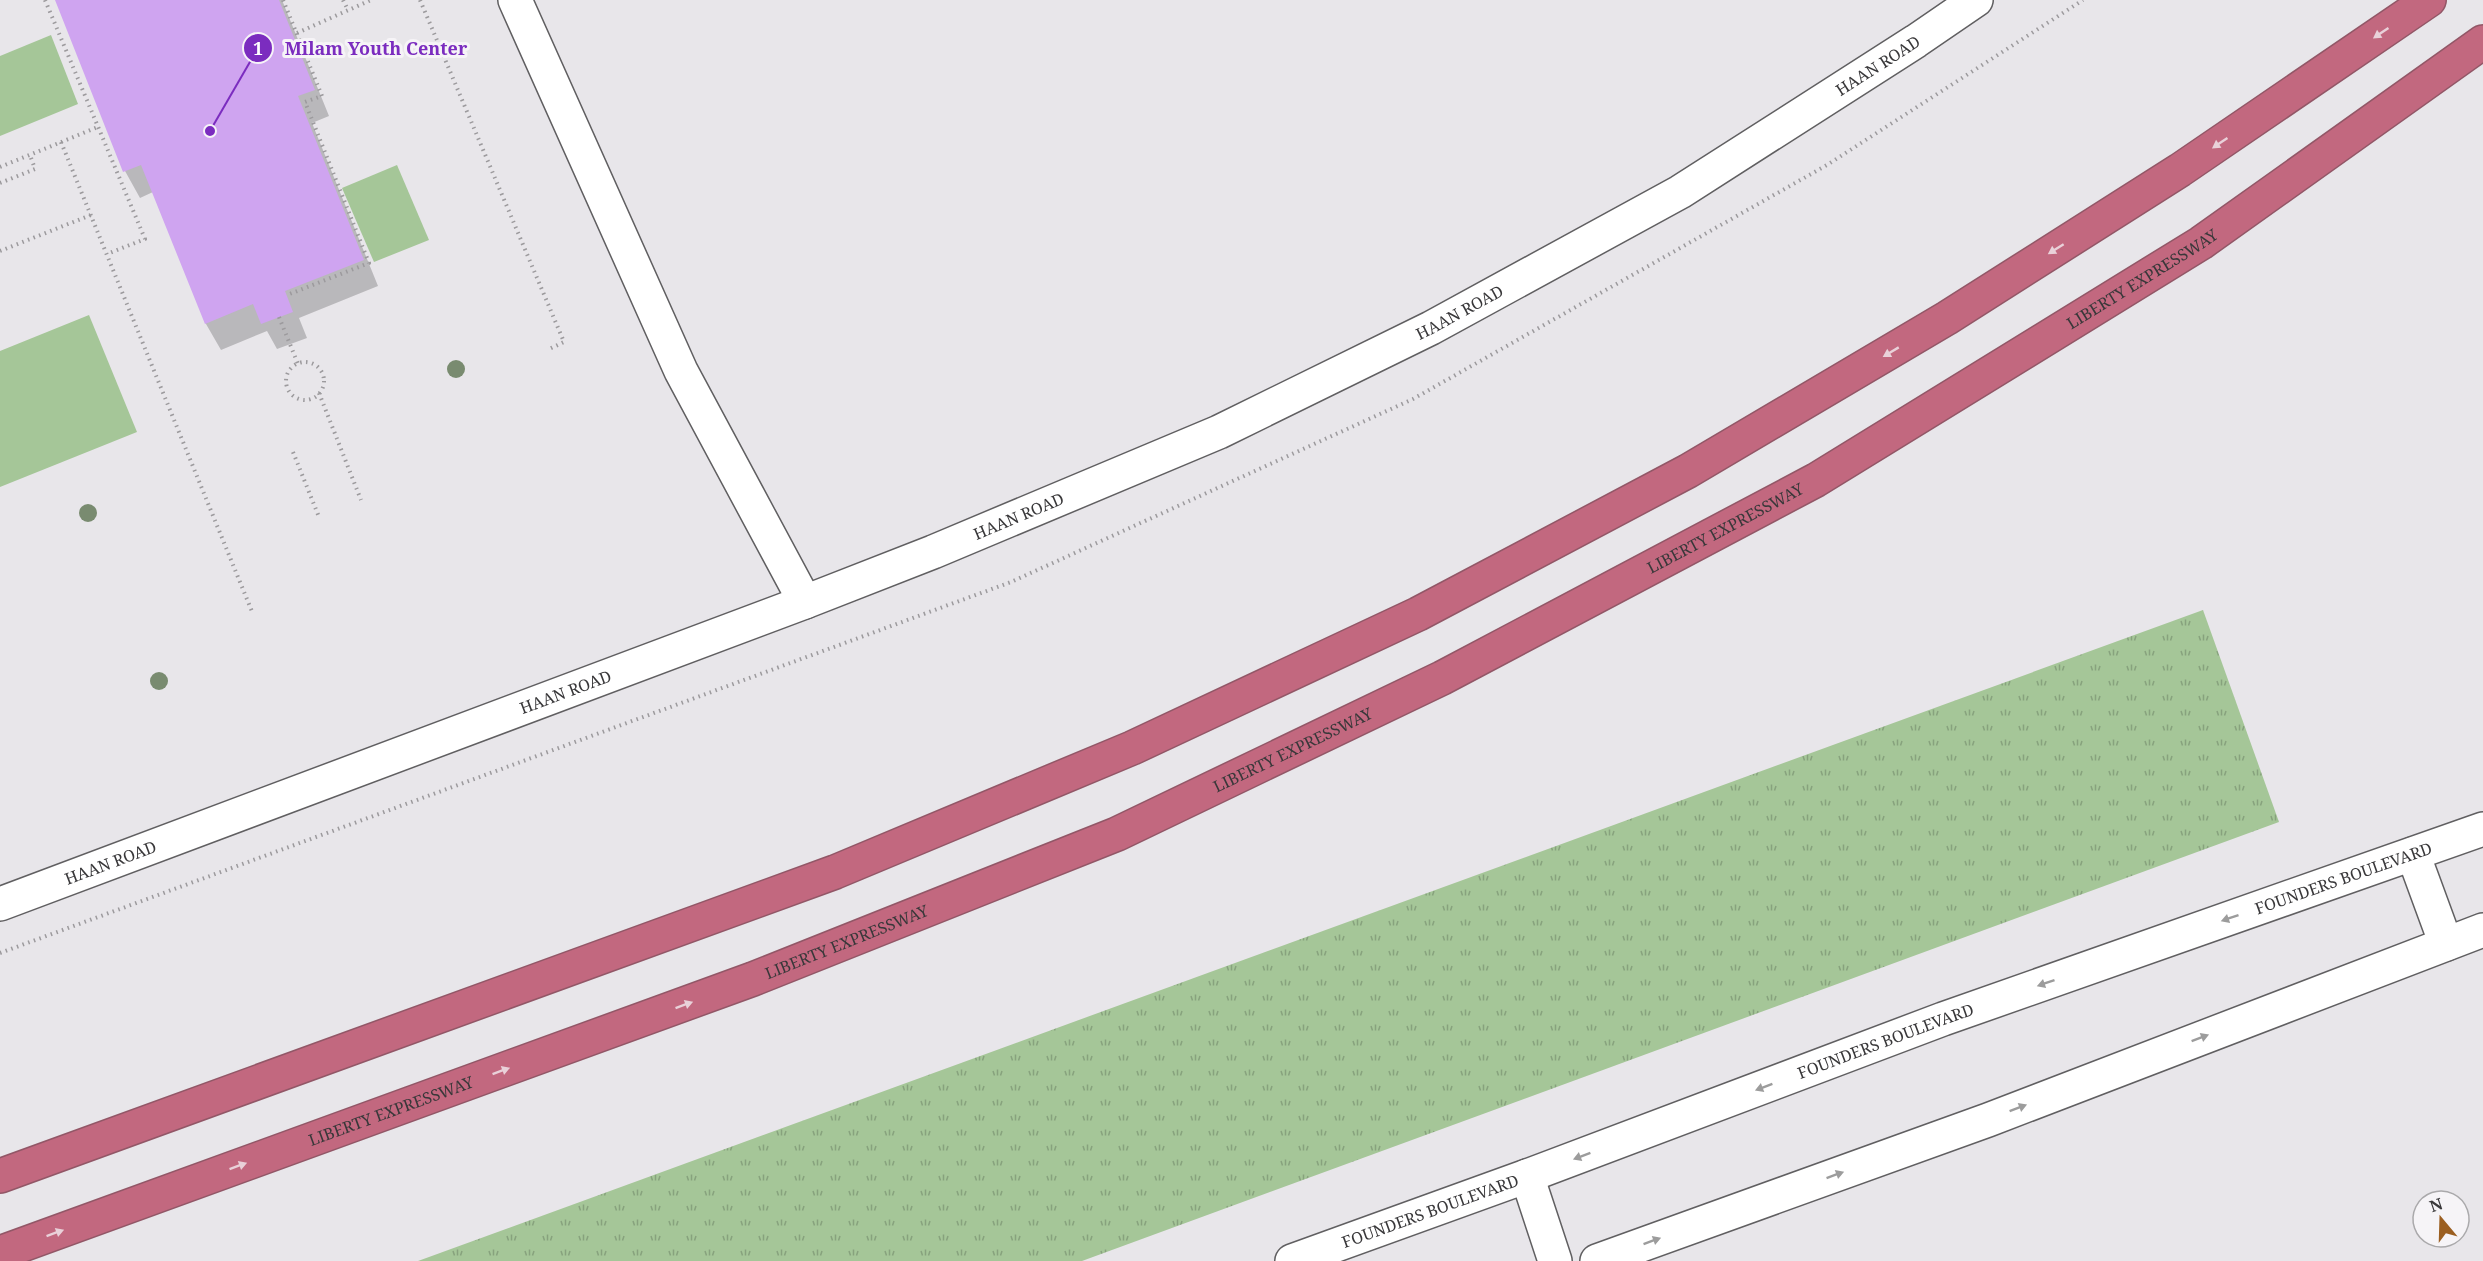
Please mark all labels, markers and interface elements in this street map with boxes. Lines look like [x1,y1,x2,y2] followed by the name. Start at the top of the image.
[2373,27,2389,38] one-way arrow
[243,30,480,66] callout: Milam Youth Center
[1831,30,1924,101] street label: HAAN ROAD
[253,36,263,60] text: 1
[285,36,468,60] text: Milam Youth Center
[2212,137,2228,148] one-way arrow
[2062,223,2223,334] street label: LIBERTY EXPRESSWAY
[2048,243,2064,254] one-way arrow
[1412,280,1507,345] street label: HAAN ROAD
[1882,346,1899,356] one-way arrow
[1643,477,1808,579] street label: LIBERTY EXPRESSWAY
[970,487,1067,545] street label: HAAN ROAD
[517,665,614,719] street label: HAAN ROAD
[1209,702,1377,797] street label: LIBERTY EXPRESSWAY
[62,835,159,890] street label: HAAN ROAD
[2252,837,2435,919] street label: FOUNDERS BOULEVARD
[762,899,932,984] street label: LIBERTY EXPRESSWAY
[2221,914,2239,924] one-way arrow
[2037,978,2055,988] one-way arrow
[1794,998,1977,1084] street label: FOUNDERS BOULEVARD
[675,999,693,1009] one-way arrow
[2192,1033,2210,1043] one-way arrow
[492,1066,510,1076] one-way arrow
[305,1070,477,1151] street label: LIBERTY EXPRESSWAY
[1755,1082,1773,1092] one-way arrow
[2009,1103,2027,1112] one-way arrow
[1573,1151,1591,1161] one-way arrow
[229,1161,247,1171] one-way arrow
[1339,1169,1522,1253] street label: FOUNDERS BOULEVARD
[1826,1169,1844,1179] one-way arrow
[2411,1189,2471,1249] north arrow
[2427,1192,2446,1217] text: N
[46,1227,64,1237] one-way arrow
[1643,1236,1661,1246] one-way arrow

